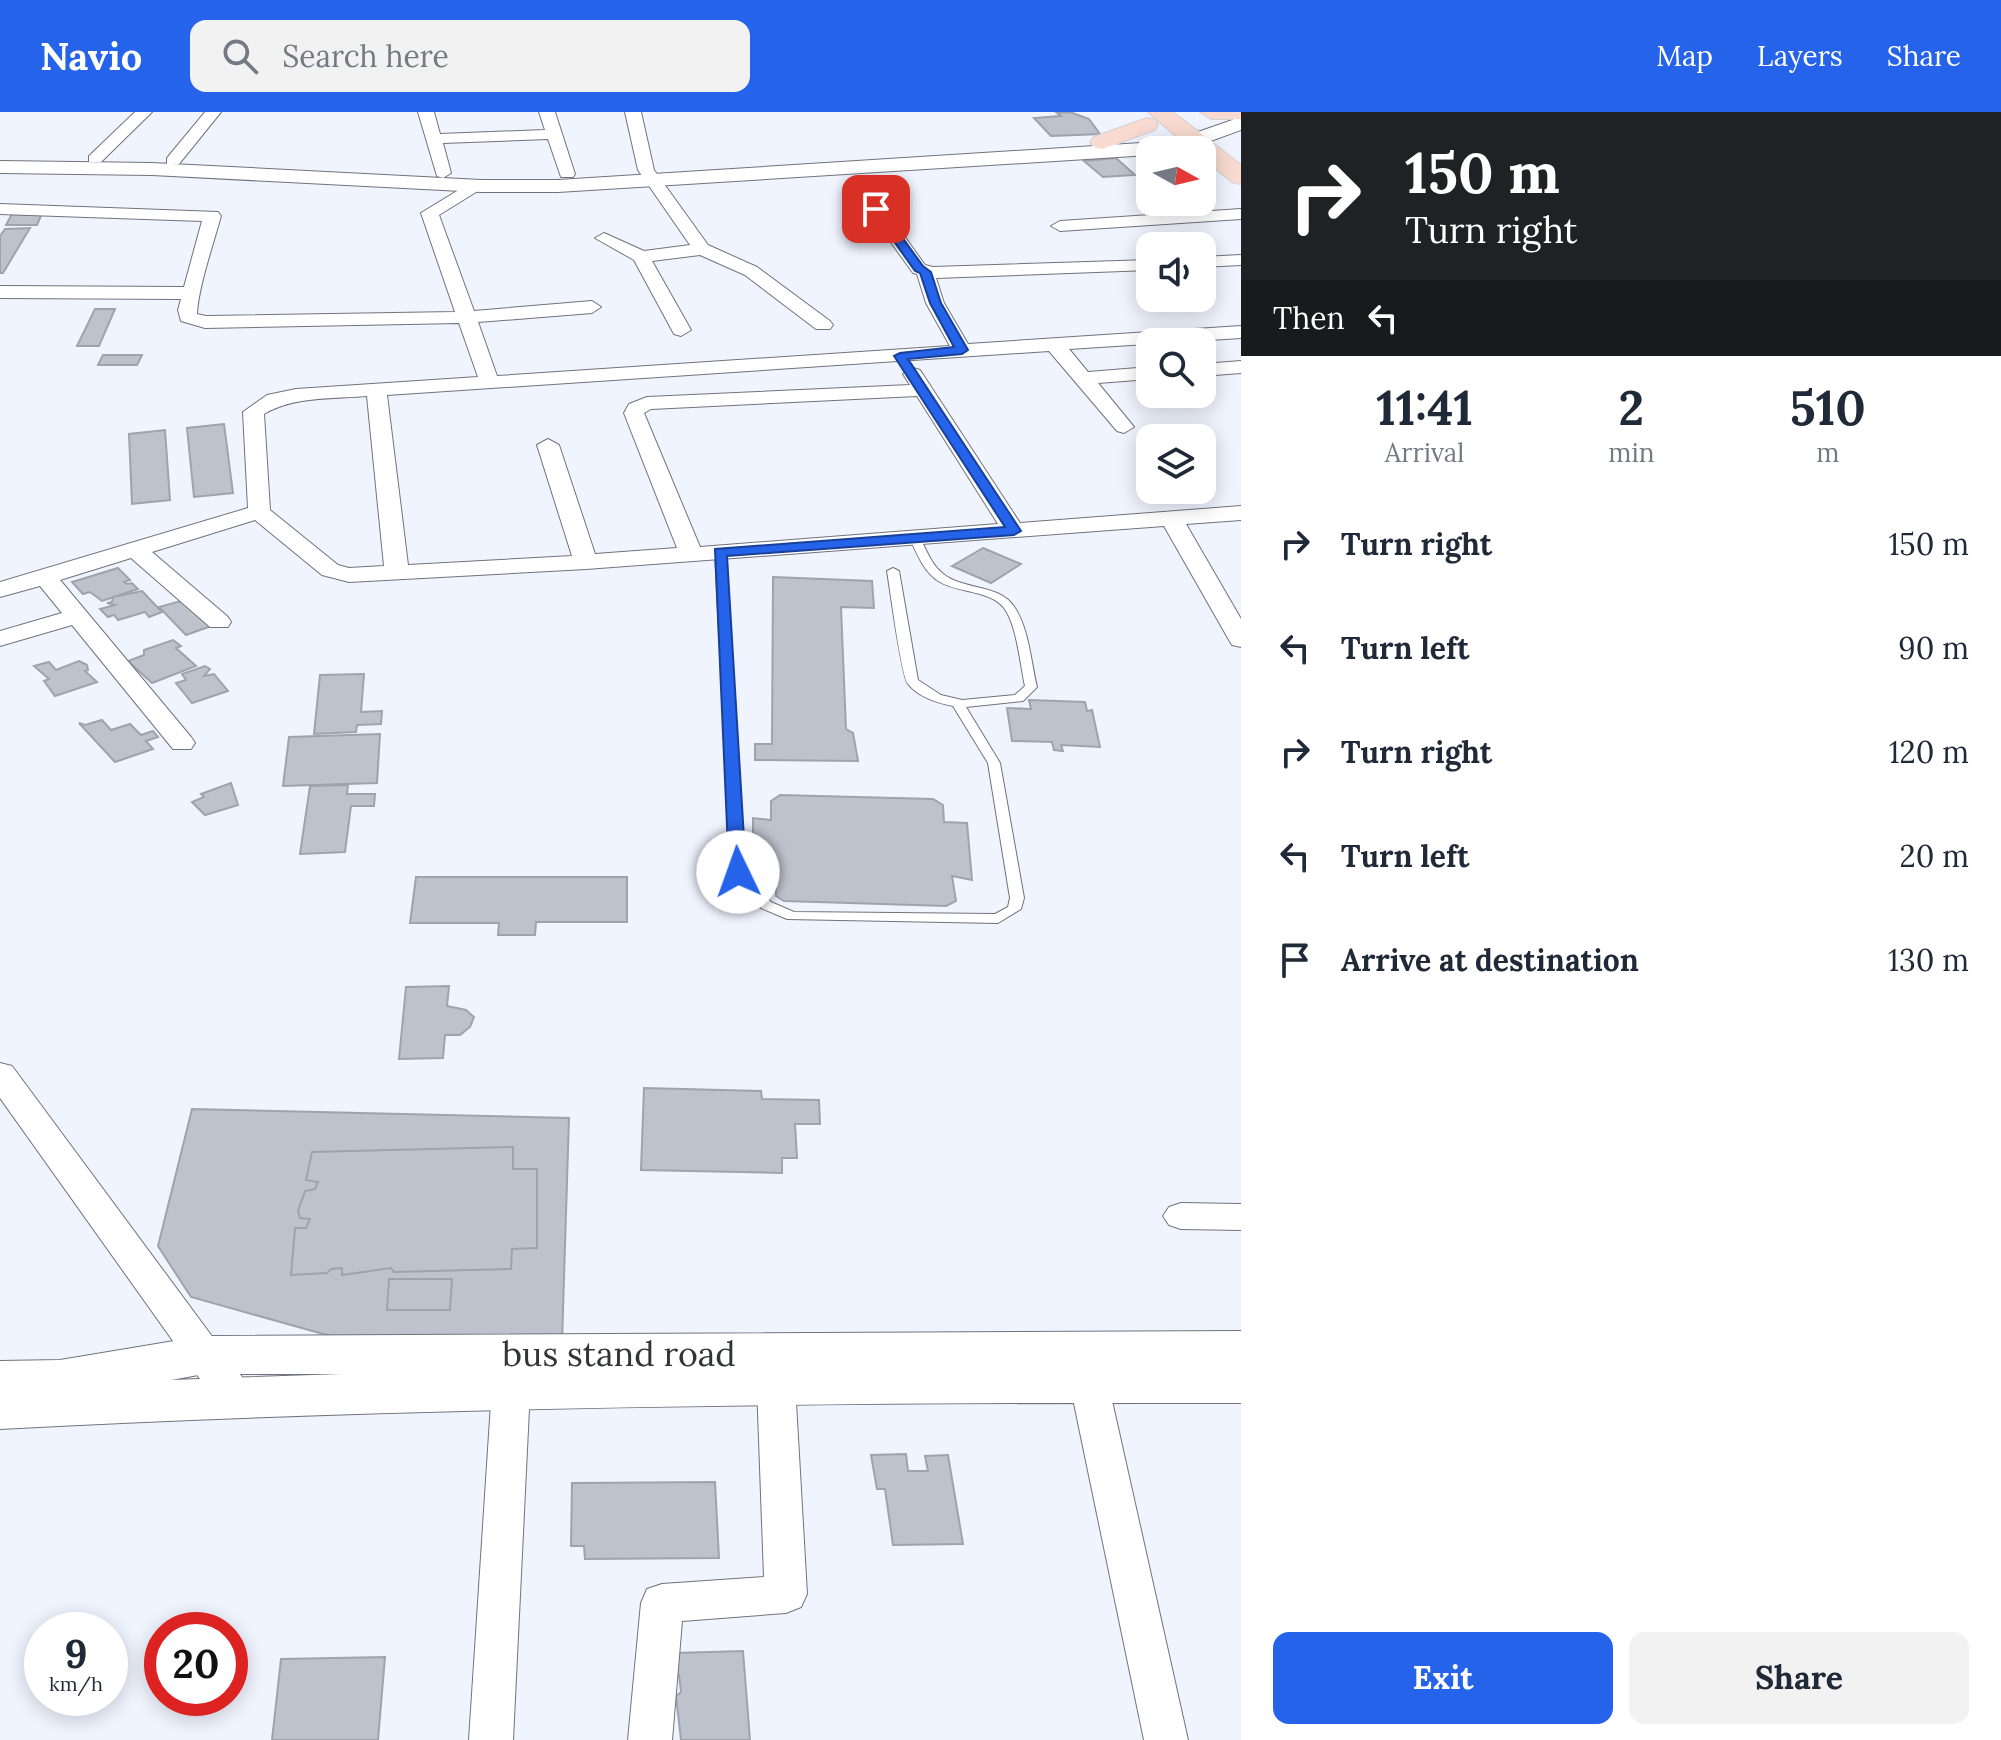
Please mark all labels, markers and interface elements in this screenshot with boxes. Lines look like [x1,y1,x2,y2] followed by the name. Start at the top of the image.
[190,20,750,92] search box
[40,32,142,80] text: Navio
[218,34,262,78] icon: search
[282,37,449,75] text: Search here
[1656,38,1713,74] text: Map
[1757,38,1843,74] text: Layers
[1887,38,1961,74] text: Share
[1136,136,1216,216] north arrow
[1136,136,1216,504] map controls
[1405,137,1560,208] text: 150 m
[1273,144,1377,248] icon: right
[842,175,910,243] pin
[854,187,898,231] icon: arrive
[1405,207,1578,253] text: Turn right
[1136,232,1216,312] button: sound
[1361,296,1405,340] icon: left
[1273,299,1345,337] text: Then
[1136,328,1216,408] button: search
[1376,377,1473,438] text: 11:41
[1619,377,1644,438] text: 2
[1790,377,1866,438] text: 510
[1136,424,1216,504] button: layers
[1385,436,1464,469] text: Arrival
[1608,436,1655,469] text: min
[1816,436,1839,469] text: m
[1273,522,1317,566] icon: right
[1341,525,1492,563] text: Turn right
[1888,525,1969,563] text: 150 m
[1273,626,1317,670] icon: left
[1341,629,1469,667] text: Turn left
[1898,629,1969,667] text: 90 m
[1273,730,1317,774] icon: right
[1341,733,1492,771] text: Turn right
[1889,733,1969,771] text: 120 m
[696,830,780,914] position arrow
[1273,834,1317,878] icon: left
[1341,837,1469,875] text: Turn left
[1900,837,1969,875] text: 20 m
[1273,938,1317,982] icon: arrive
[1341,941,1639,979] text: Arrive at destination
[1888,941,1969,979] text: 130 m
[502,1332,736,1375] street label: bus stand road
[144,1612,248,1716] speed limit sign: 20
[64,1628,88,1679] text: 9
[1273,1632,1613,1724] button: Exit
[1629,1632,1969,1724] button: Share
[49,1671,103,1696] text: km/h

